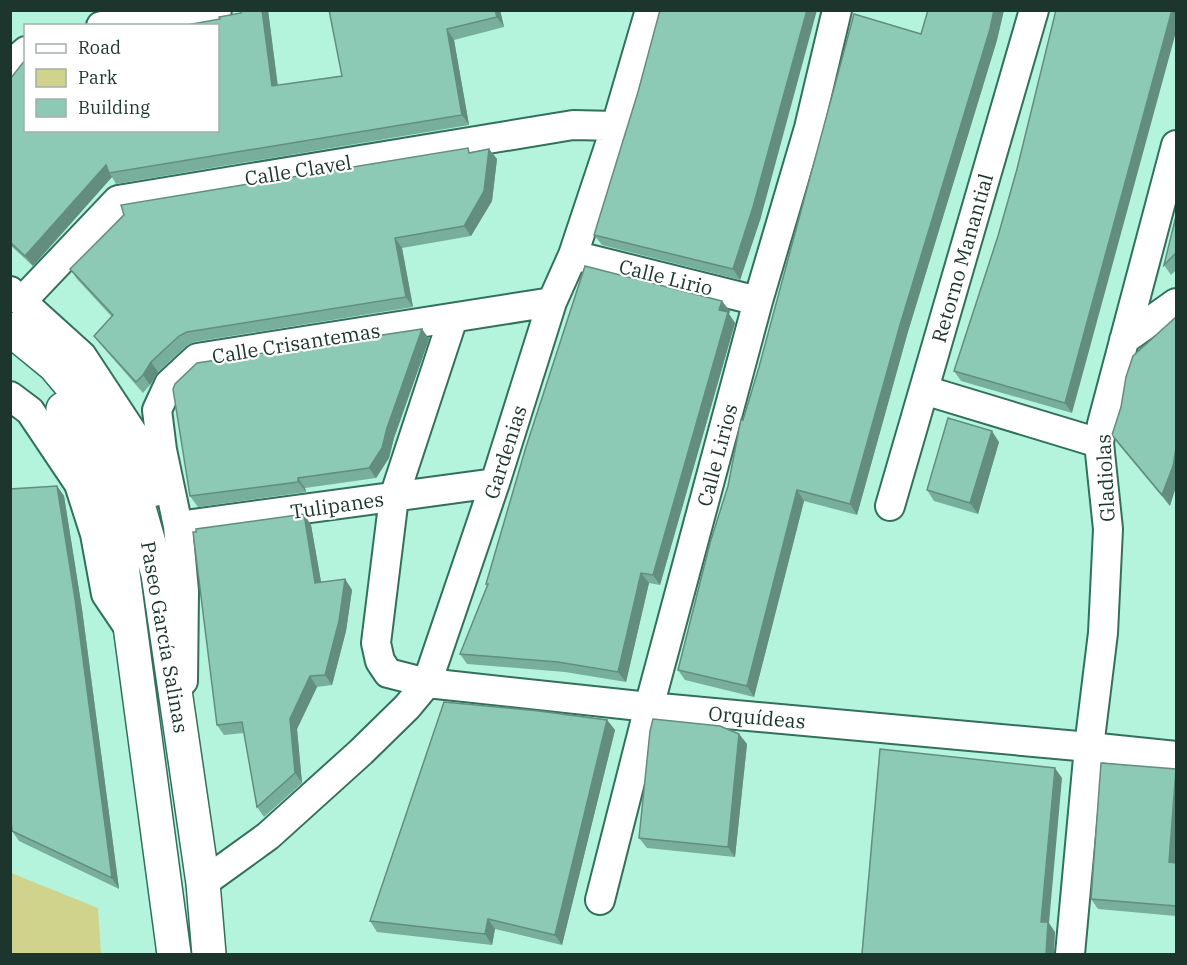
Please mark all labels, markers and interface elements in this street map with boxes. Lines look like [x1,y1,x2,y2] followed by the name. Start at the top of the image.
[24,24,219,132] legend
[78,36,121,59] text: Road
[78,66,118,89] text: Park
[78,96,150,119] text: Building
[243,148,353,192] street label: Calle Clavel
[925,170,999,346] street label: Retorno Manantial
[616,252,716,302] street label: Calle Lirio
[210,316,382,370] street label: Calle Crisantemas
[690,401,744,509] street label: Calle Lirios
[477,402,533,502] street label: Gardenias
[1089,433,1121,523] street label: Gladiolas
[289,485,385,525] street label: Tulipanes
[135,539,195,735] street label: Paseo García Salinas
[707,699,807,735] street label: Orquídeas

